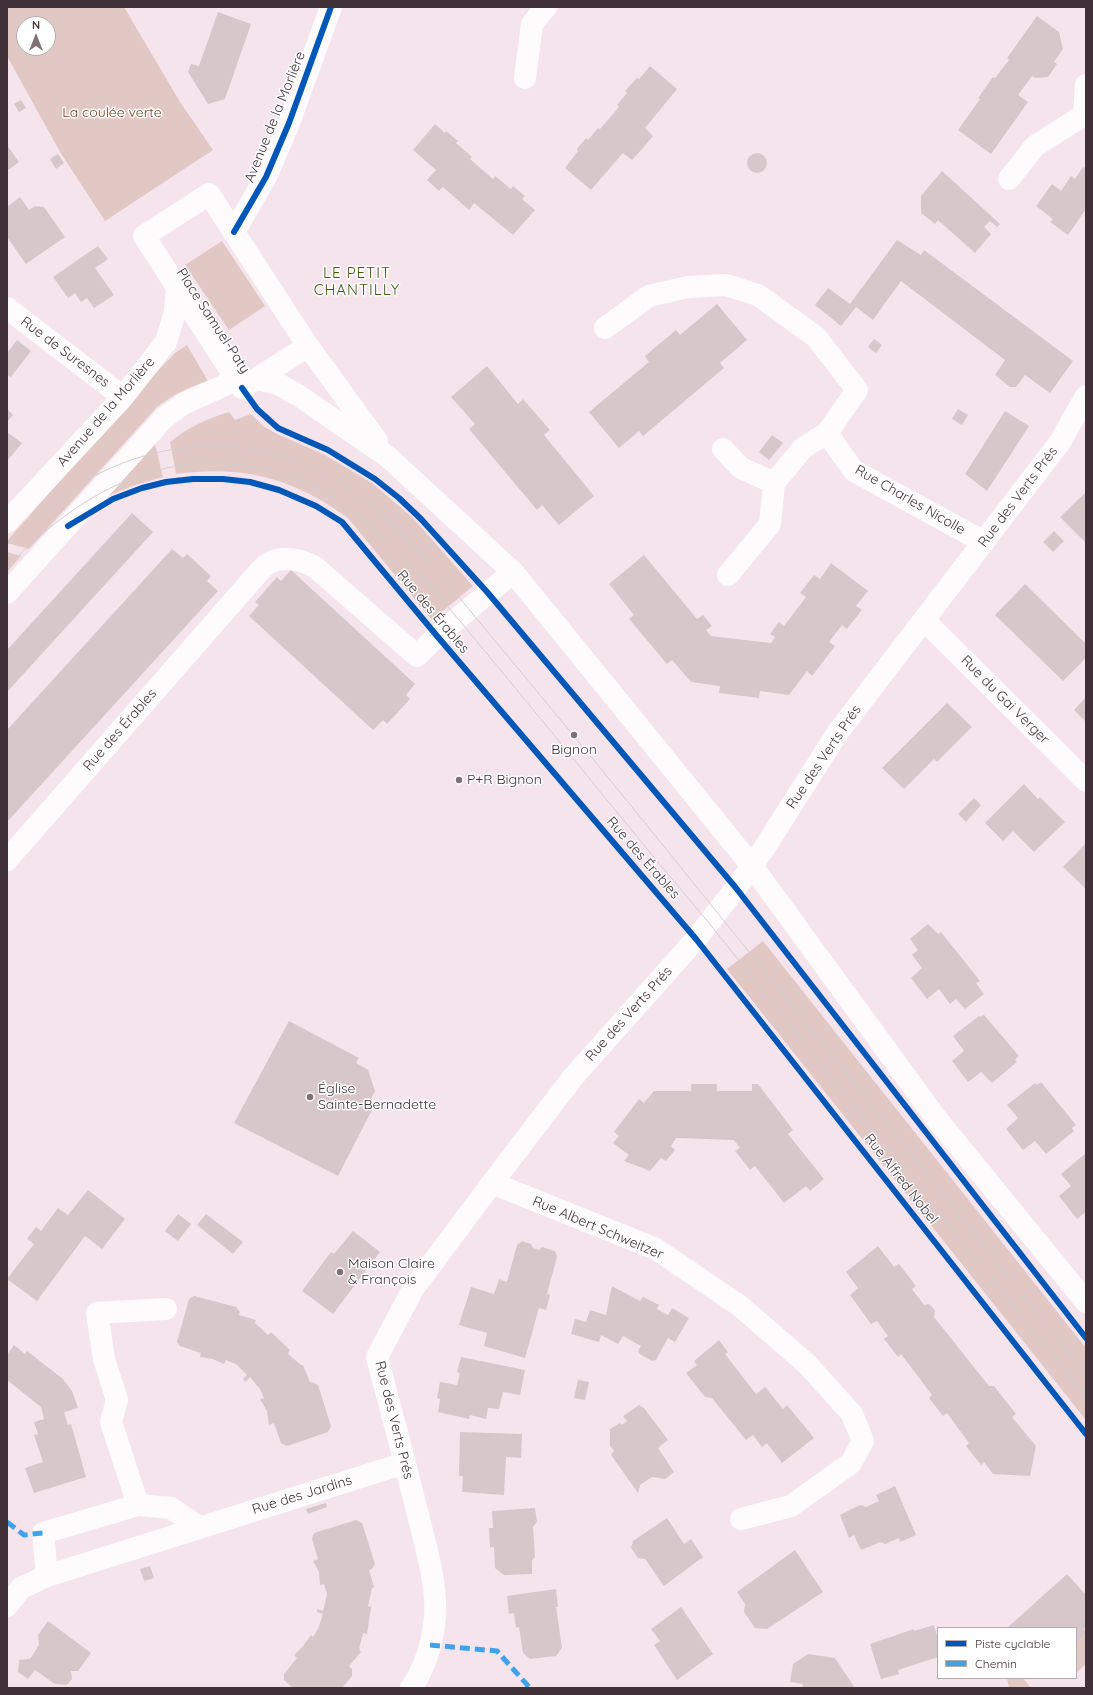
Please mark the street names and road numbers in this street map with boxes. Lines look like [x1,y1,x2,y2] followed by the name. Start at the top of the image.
[241,49,309,185] street label: Avenue de la Morlière
[173,265,253,377] street label: Place Samuel-Paty
[17,313,113,391] street label: Rue de Suresnes
[54,354,158,470] street label: Avenue de la Morlière
[975,443,1061,551] street label: Rue des Verts Prés
[852,462,968,538] street label: Rue Charles Nicolle
[393,567,473,657] street label: Rue des Érables
[957,652,1053,748] street label: Rue du Gai Verger
[80,685,160,775] street label: Rue des Érables
[783,702,865,812] street label: Rue des Verts Prés
[603,813,683,903] street label: Rue des Érables
[582,963,676,1065] street label: Rue des Verts Prés
[861,1131,941,1227] street label: Rue Alfred Nobel
[530,1193,666,1263] street label: Rue Albert Schweitzer
[371,1359,417,1481] street label: Rue des Verts Prés
[250,1472,354,1518] street label: Rue des Jardins

